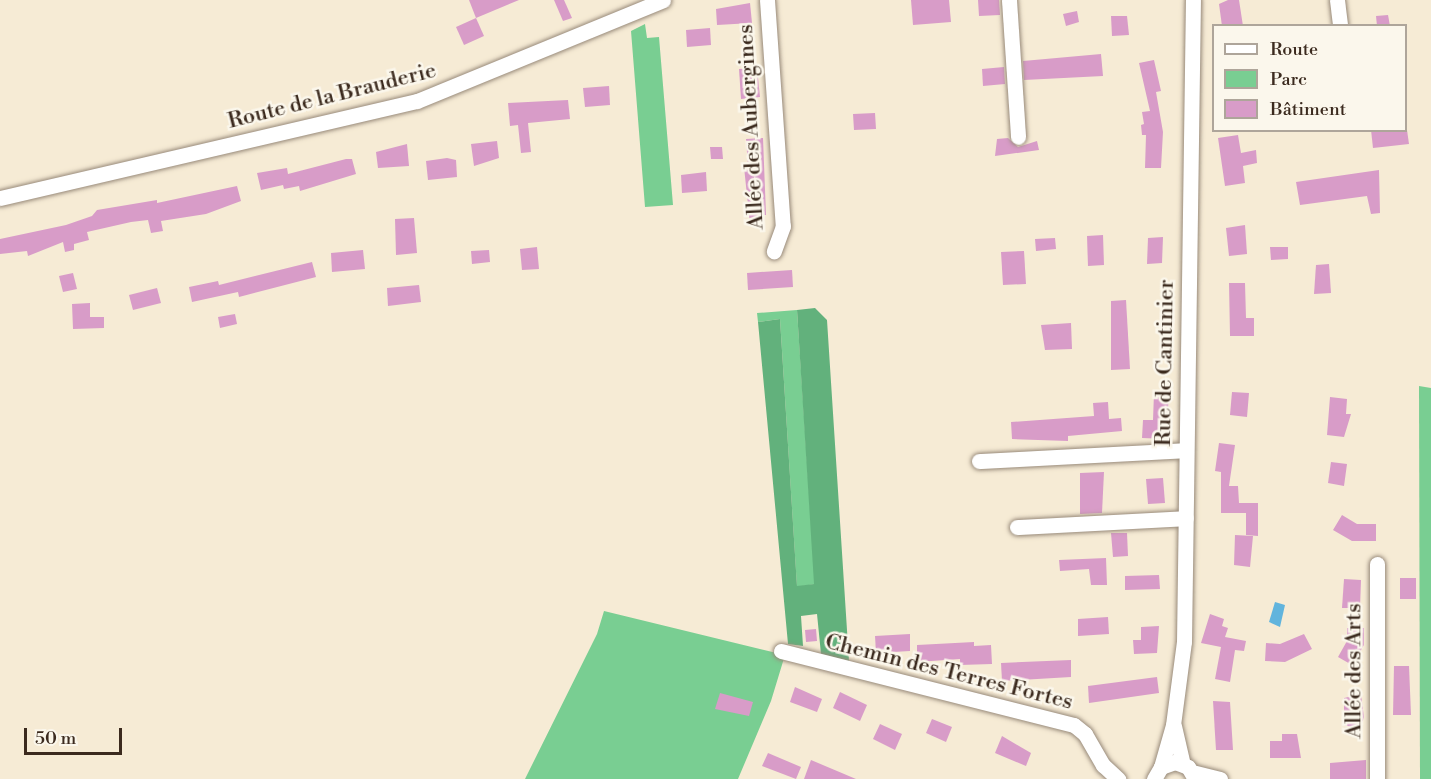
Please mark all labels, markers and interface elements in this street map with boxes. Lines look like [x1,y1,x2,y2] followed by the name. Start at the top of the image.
[732,24,770,230] street label: Allée des Aubergines
[1212,24,1407,132] legend
[1270,38,1318,61] text: Route
[225,57,439,135] street label: Route de la Brauderie
[1270,68,1307,91] text: Parc
[1270,98,1346,121] text: Bâtiment
[1150,279,1180,447] street label: Rue de Cantinier
[1341,603,1367,739] street label: Allée des Arts
[822,628,1076,716] street label: Chemin des Terres Fortes
[27,716,124,754] scale bar
[35,727,76,750] text: 50 m

